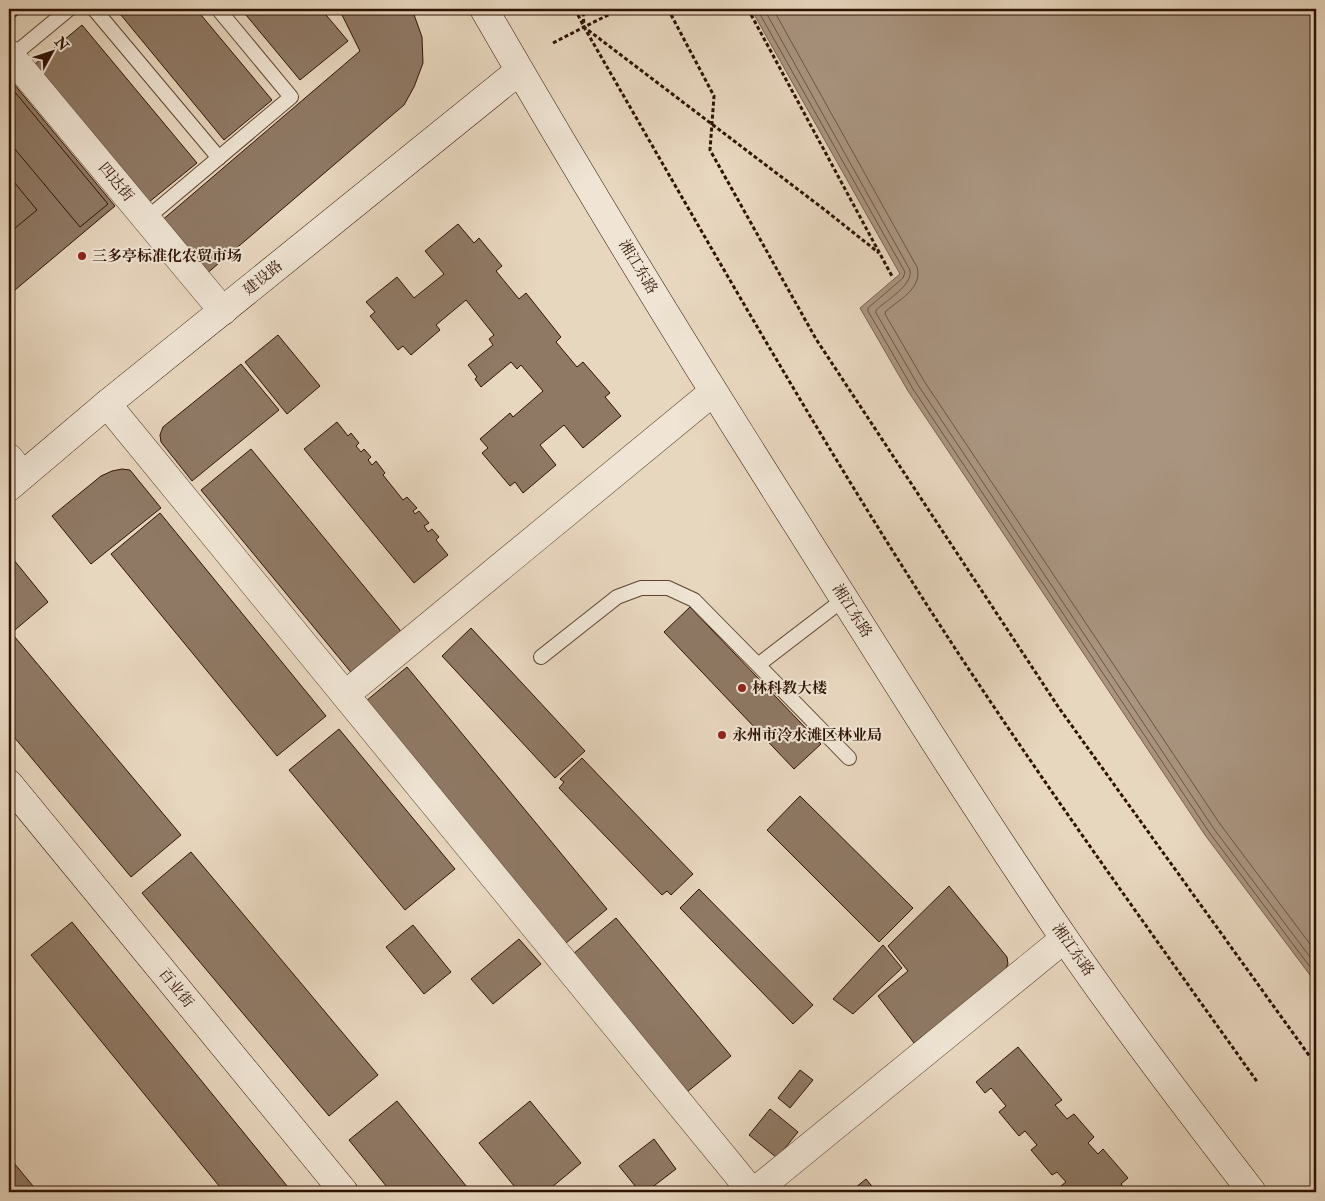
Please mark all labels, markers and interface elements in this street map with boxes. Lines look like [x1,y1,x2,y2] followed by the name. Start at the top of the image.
[28,28,78,78] north arrow
[50,33,72,55] text: N
[94,159,138,205] street label: 四达街
[614,236,662,298] street label: 湘江东路
[92,247,242,266] place label: 三多亭标准化农贸市场
[76,250,88,262] marker: 三多亭标准化农贸市场
[240,256,286,300] street label: 建设路
[828,581,876,641] street label: 湘江东路
[752,679,827,698] place label: 林科教大楼
[736,682,748,694] marker: 林科教大楼
[732,726,882,745] place label: 永州市冷水滩区林业局
[716,729,728,741] marker: 永州市冷水滩区林业局
[1048,920,1098,980] street label: 湘江东路
[154,965,198,1011] street label: 百业街

